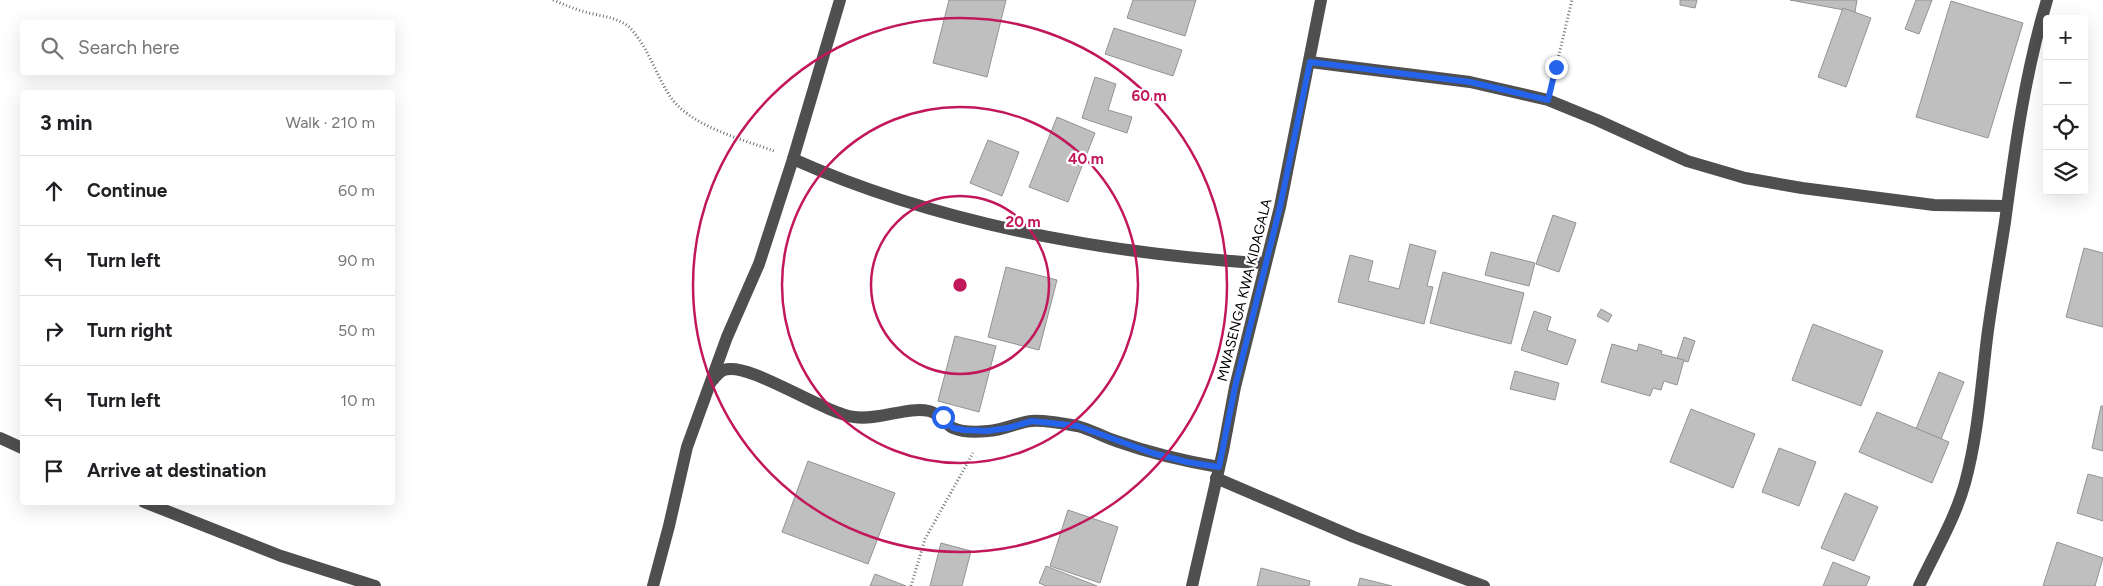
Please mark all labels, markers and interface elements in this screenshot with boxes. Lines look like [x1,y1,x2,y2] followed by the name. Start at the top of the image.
[2043,15,2088,195] map controls
[2043,15,2088,60] button: +
[20,20,395,75] search box
[38,34,66,62] icon: search
[78,36,180,59] text: Search here
[1545,56,1568,79] route end
[2043,60,2088,105] button: −
[1131,87,1167,105] text: 60 m
[2043,105,2088,150] button: locate
[40,110,92,135] text: 3 min
[286,113,375,132] text: Walk · 210 m
[1068,150,1104,168] text: 40 m
[2043,150,2088,195] button: layers
[40,177,68,205] icon: ahead
[87,179,167,202] text: Continue
[338,181,375,200] text: 60 m
[1214,196,1276,383] street label: MWASENGA KWA KIDAGALA
[1005,213,1041,231] text: 20 m
[40,247,68,275] icon: left
[87,249,161,272] text: Turn left
[338,251,375,270] text: 90 m
[951,276,969,294] centre of rings
[40,317,68,345] icon: right
[87,319,173,342] text: Turn right
[338,321,375,340] text: 50 m
[40,387,68,415] icon: left
[87,389,161,412] text: Turn left
[341,391,375,410] text: 10 m
[932,406,955,429] route start
[40,457,68,485] icon: arrive
[87,459,266,482] text: Arrive at destination

